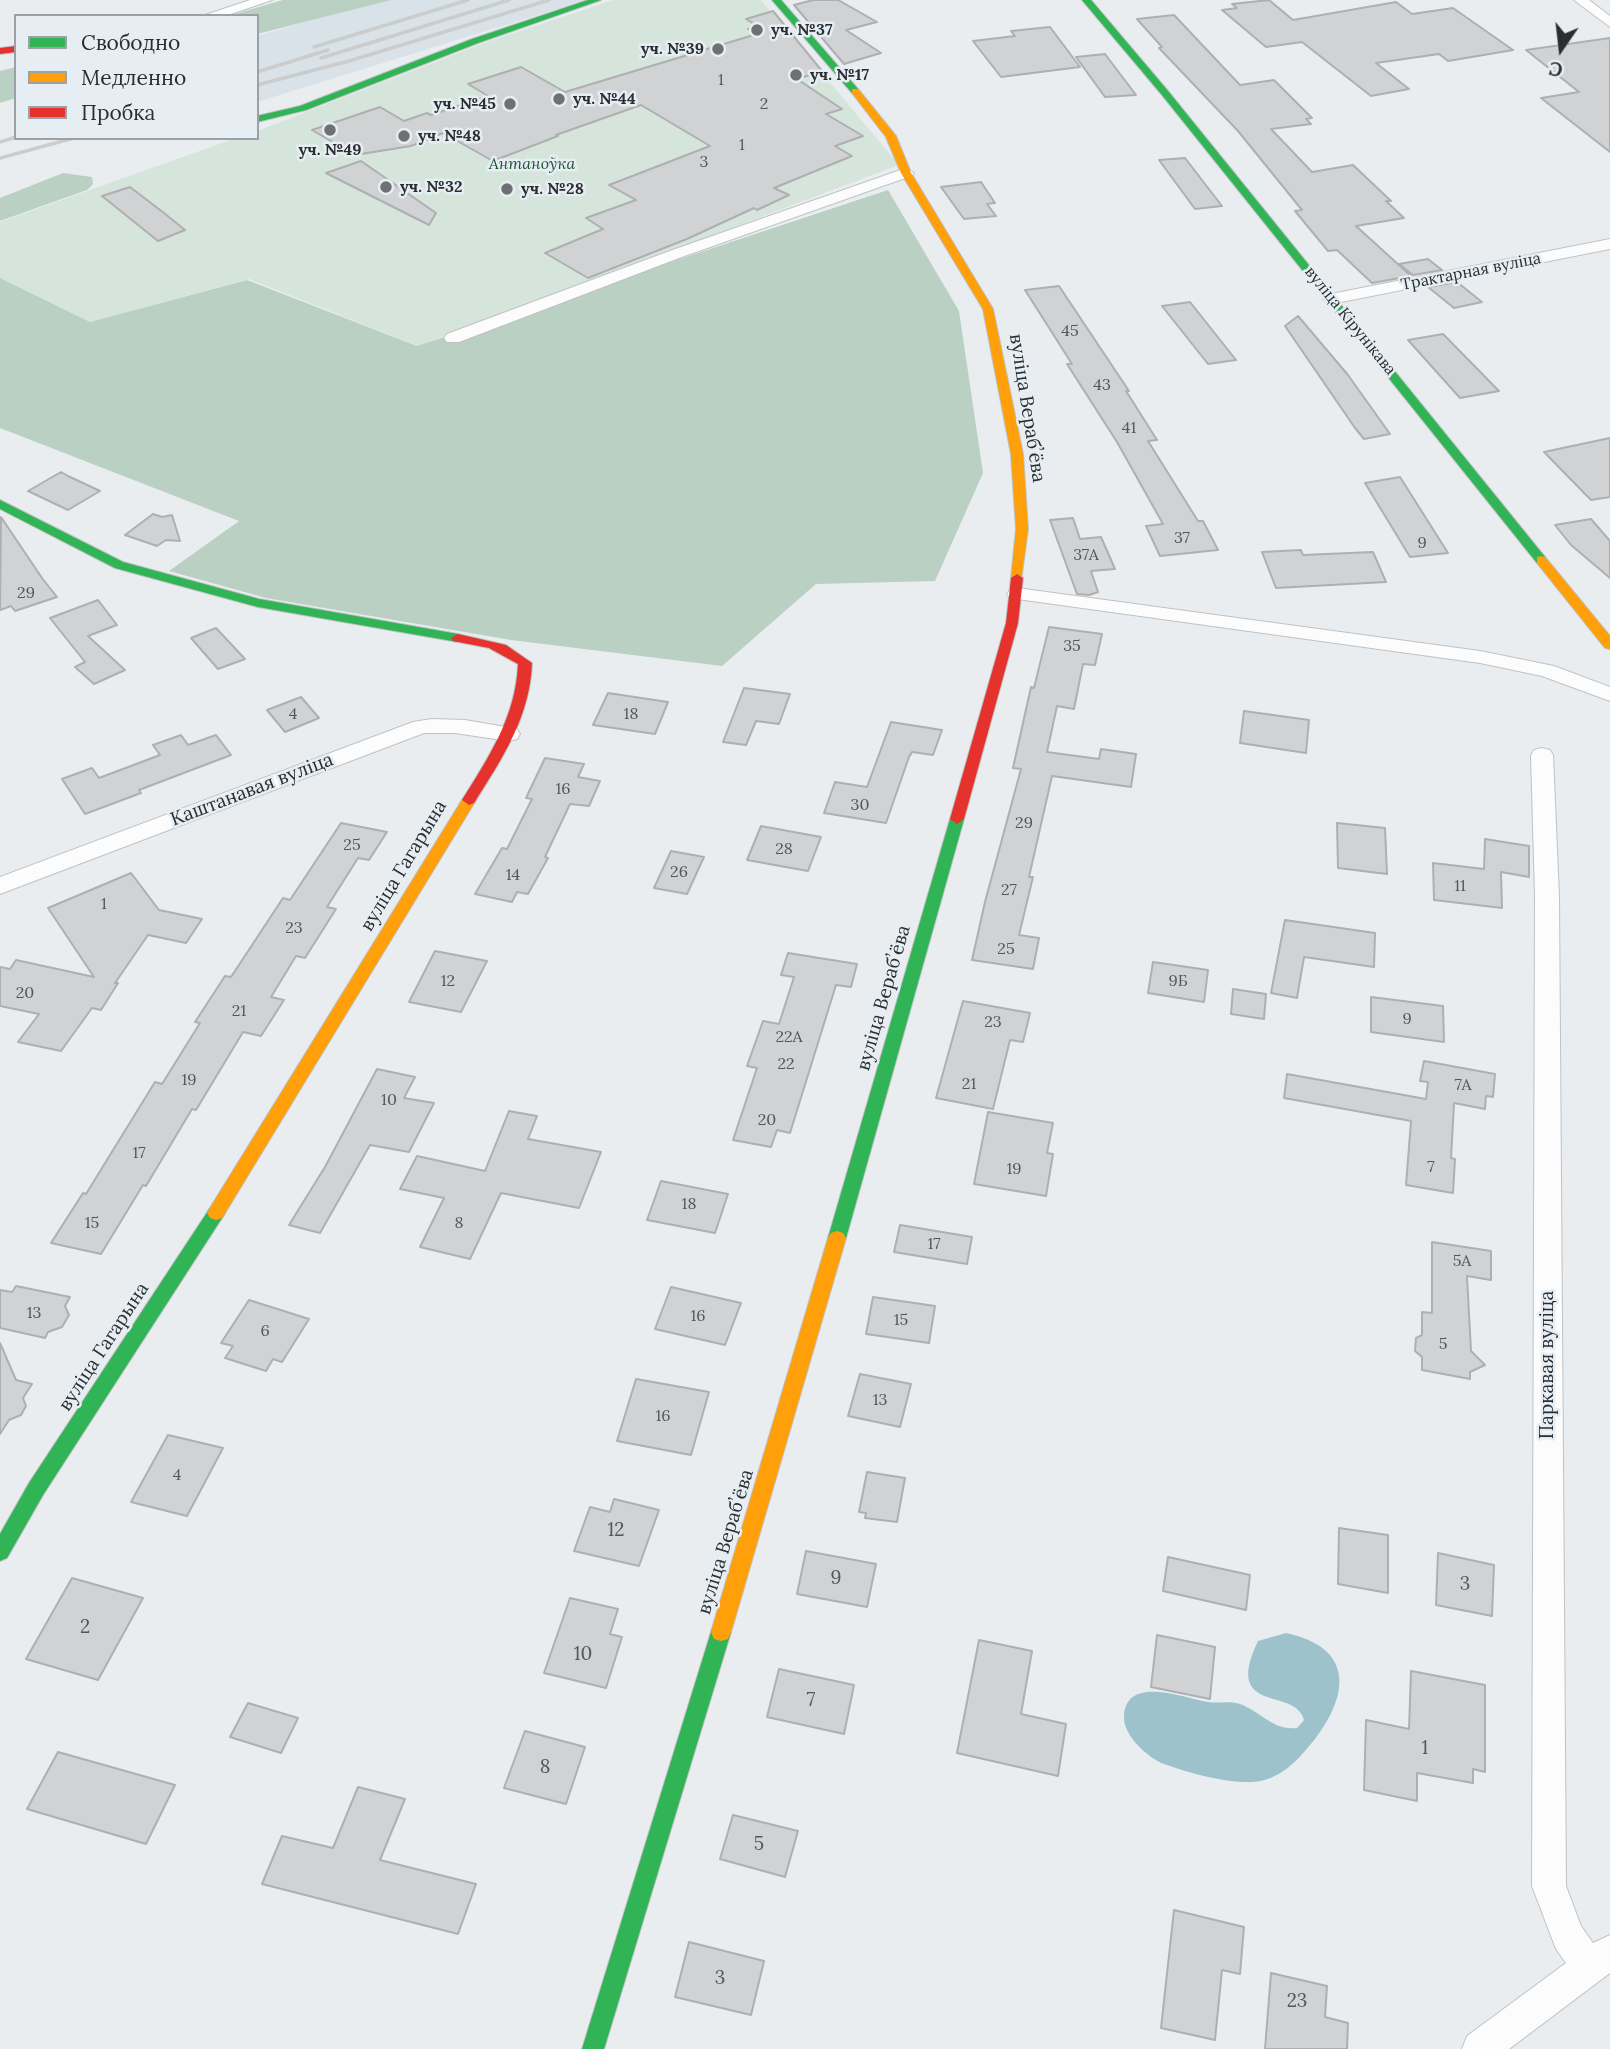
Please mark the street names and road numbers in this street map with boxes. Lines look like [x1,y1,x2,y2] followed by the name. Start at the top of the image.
[1399,249,1543,295] street label: Трактарная вуліца
[1300,263,1400,379] street label: вуліца Кірунікава
[1004,332,1050,484] street label: вуліца Верабʼёва
[167,748,337,832] street label: Каштанавая вуліца
[356,797,452,935] street label: вуліца Гагарына
[852,923,916,1073] street label: вуліца Верабʼёва
[54,1279,154,1415] street label: вуліца Гагарына
[1537,1291,1559,1439] street label: Паркавая вуліца
[693,1467,759,1617] street label: вуліца Верабʼёва

